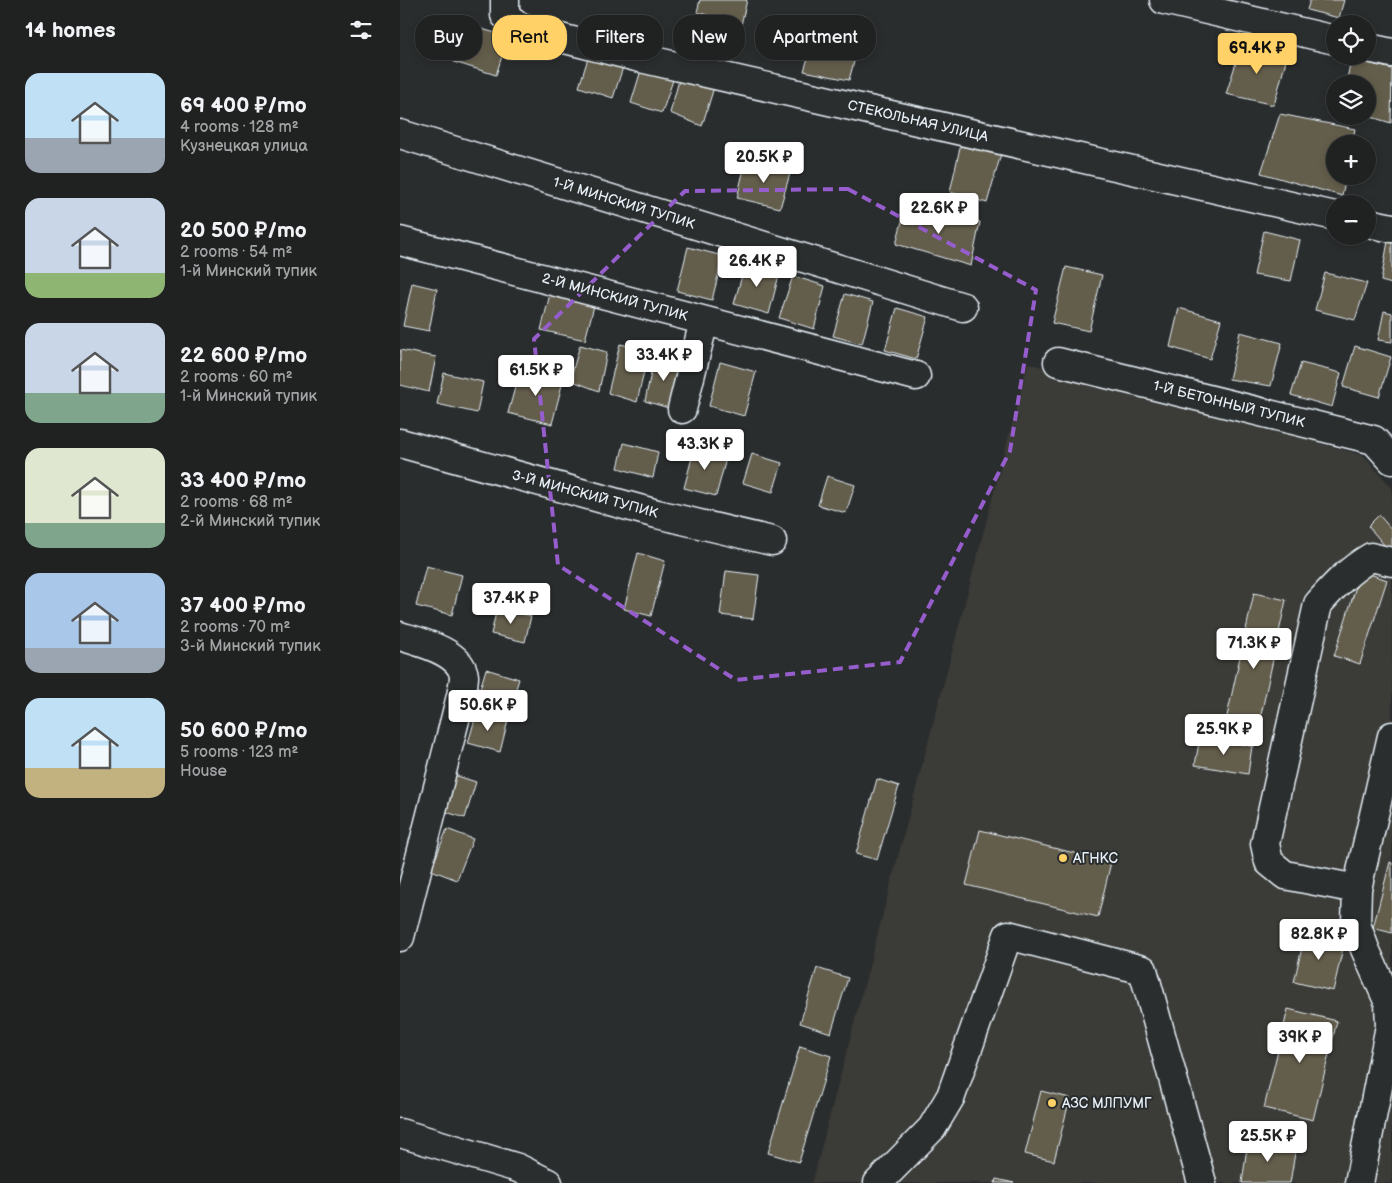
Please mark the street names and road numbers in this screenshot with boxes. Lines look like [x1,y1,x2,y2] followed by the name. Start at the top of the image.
[846,97,990,146] street label: СТЕКОЛЬНАЯ УЛИЦА
[551,173,698,233] street label: 1-Й МИНСКИЙ ТУПИК
[540,269,691,325] street label: 2-Й МИНСКИЙ ТУПИК
[1151,377,1308,431] street label: 1-Й БЕТОННЫЙ ТУПИК
[510,466,661,522] street label: 3-Й МИНСКИЙ ТУПИК

